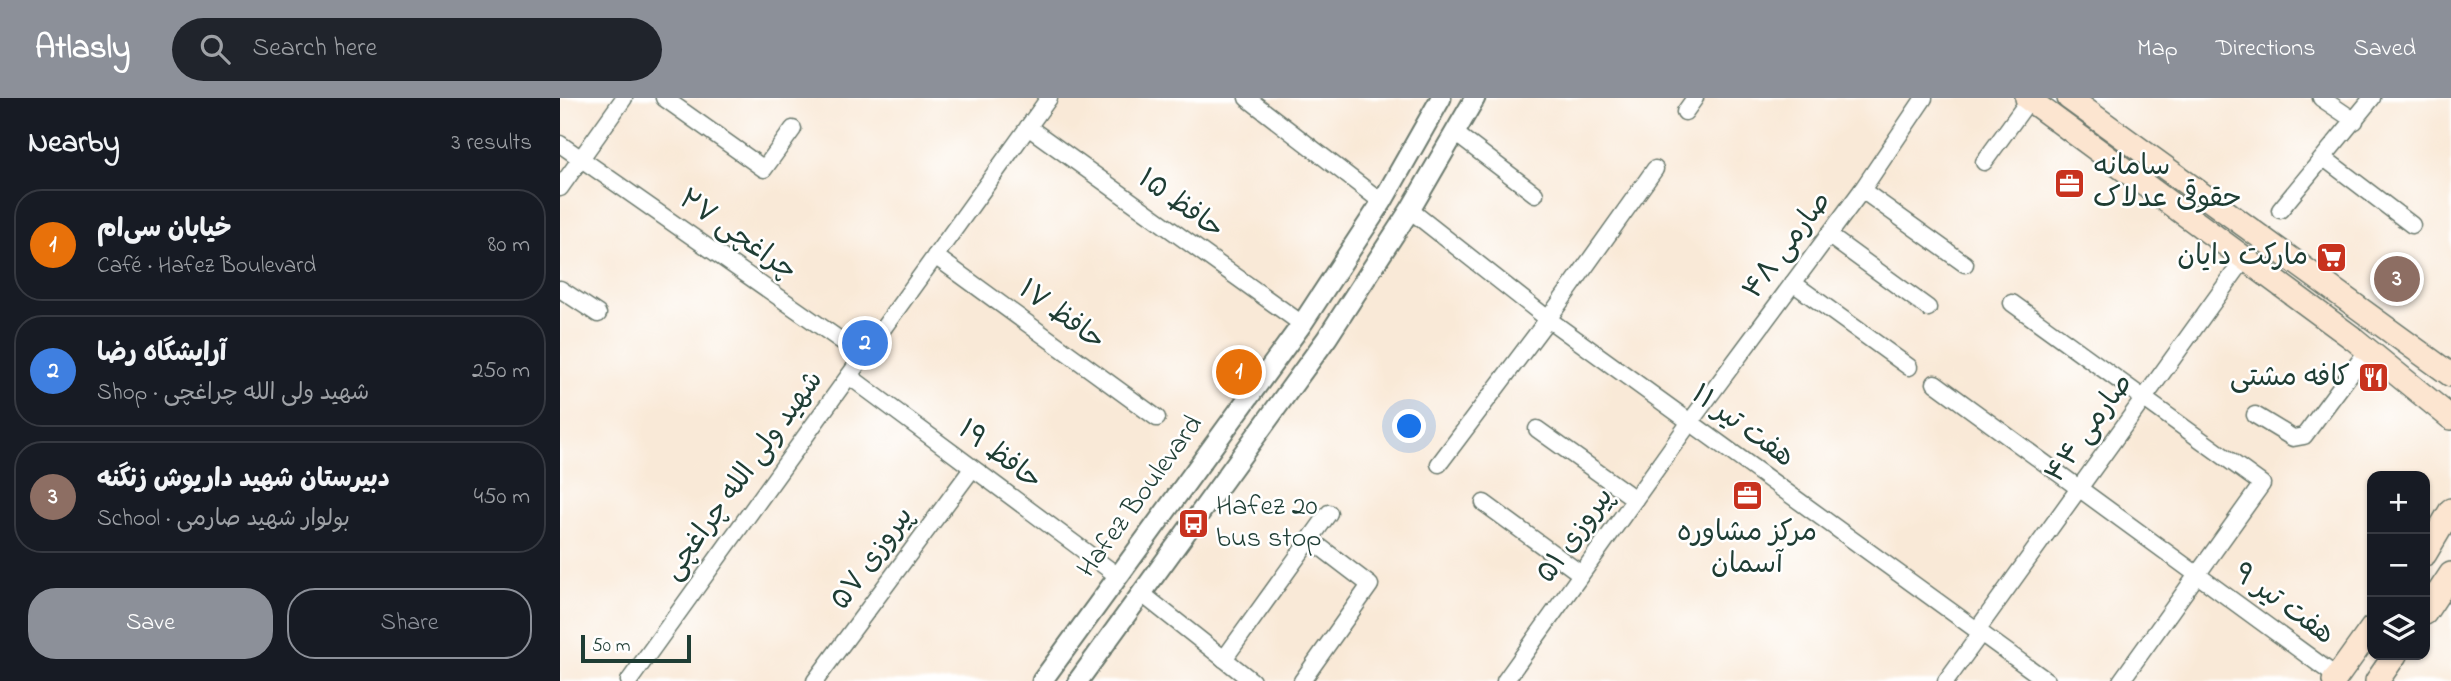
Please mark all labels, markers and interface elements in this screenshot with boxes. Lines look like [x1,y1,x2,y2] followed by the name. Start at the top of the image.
[172,18,662,81] search box
[35,25,130,73] text: Atlasly
[196,30,234,68] icon: search
[252,30,377,68] text: Search here
[2137,32,2178,67] text: Map
[2216,32,2315,67] text: Directions
[2353,32,2416,67] text: Saved
[28,122,120,166] text: Nearby
[451,127,532,160] text: 3 results
[2093,147,2242,220] place label: سامانه حقوقی عدلاک
[1128,160,1232,250] street label: حافظ ۱۵
[2053,166,2087,200] office icon: سامانه حقوقی عدلاک
[669,180,805,292] street label: چراغچی ۲۷
[1734,183,1842,309] street label: صارمی ۴۸
[97,211,232,249] text: خیابان سی‌ام
[49,229,57,262] text: 1
[488,229,530,262] text: 80 m
[2177,237,2308,278] place label: مارکت دایان
[2314,240,2348,274] supermarket icon: مارکت دایان
[97,250,316,283] text: Café · Hafez Boulevard
[2374,253,2420,305] pin: 3
[1009,270,1113,362] street label: حافظ ۱۷
[842,317,888,369] pin: 2
[97,335,226,373] text: آرایشگاه رضا
[1216,346,1262,398] pin: 1
[47,355,59,388] text: 2
[472,355,530,388] text: 250 m
[2230,358,2350,399] place label: کافه مشتی
[2356,361,2390,395] restaurant icon: کافه مشتی
[654,363,834,589] street label: شهید ولی الله چراغچی
[2036,365,2144,493] street label: صارمی ۴۴
[1682,375,1802,479] street label: هفت تیر ۱۱
[97,377,369,410] text: Shop · شهید ولی الله چراغچی
[1068,407,1214,587] street label: Hafez Boulevard
[1392,409,1426,443] your location
[948,411,1050,501] street label: حافظ ۱۹
[97,461,390,499] text: دبیرستان شهید داریوش زنگنه
[2367,471,2430,660] map controls
[2367,471,2430,534] button: +
[1730,479,1764,513] office icon: مرکز مشاوره آسمان
[1527,480,1625,592] street label: پیروزی ۵۱
[48,481,58,514] text: 3
[474,481,530,514] text: 450 m
[1216,487,1321,560] place label: Hafez 20 bus stop
[821,499,925,619] street label: پیروزی ۵۷
[97,503,350,536] text: School · بولوار شهید صارمی
[1176,506,1210,540] bus stop icon: Hafez 20 bus stop
[1677,513,1817,586] place label: مرکز مشاوره آسمان
[2367,534,2430,597] button: −
[2224,554,2342,656] street label: هفت تیر ۹
[28,588,273,659] button: Save
[287,588,532,659] button: Share
[2367,597,2430,660] button: layers
[581,632,691,664] scale bar
[592,633,631,660] text: 50 m

